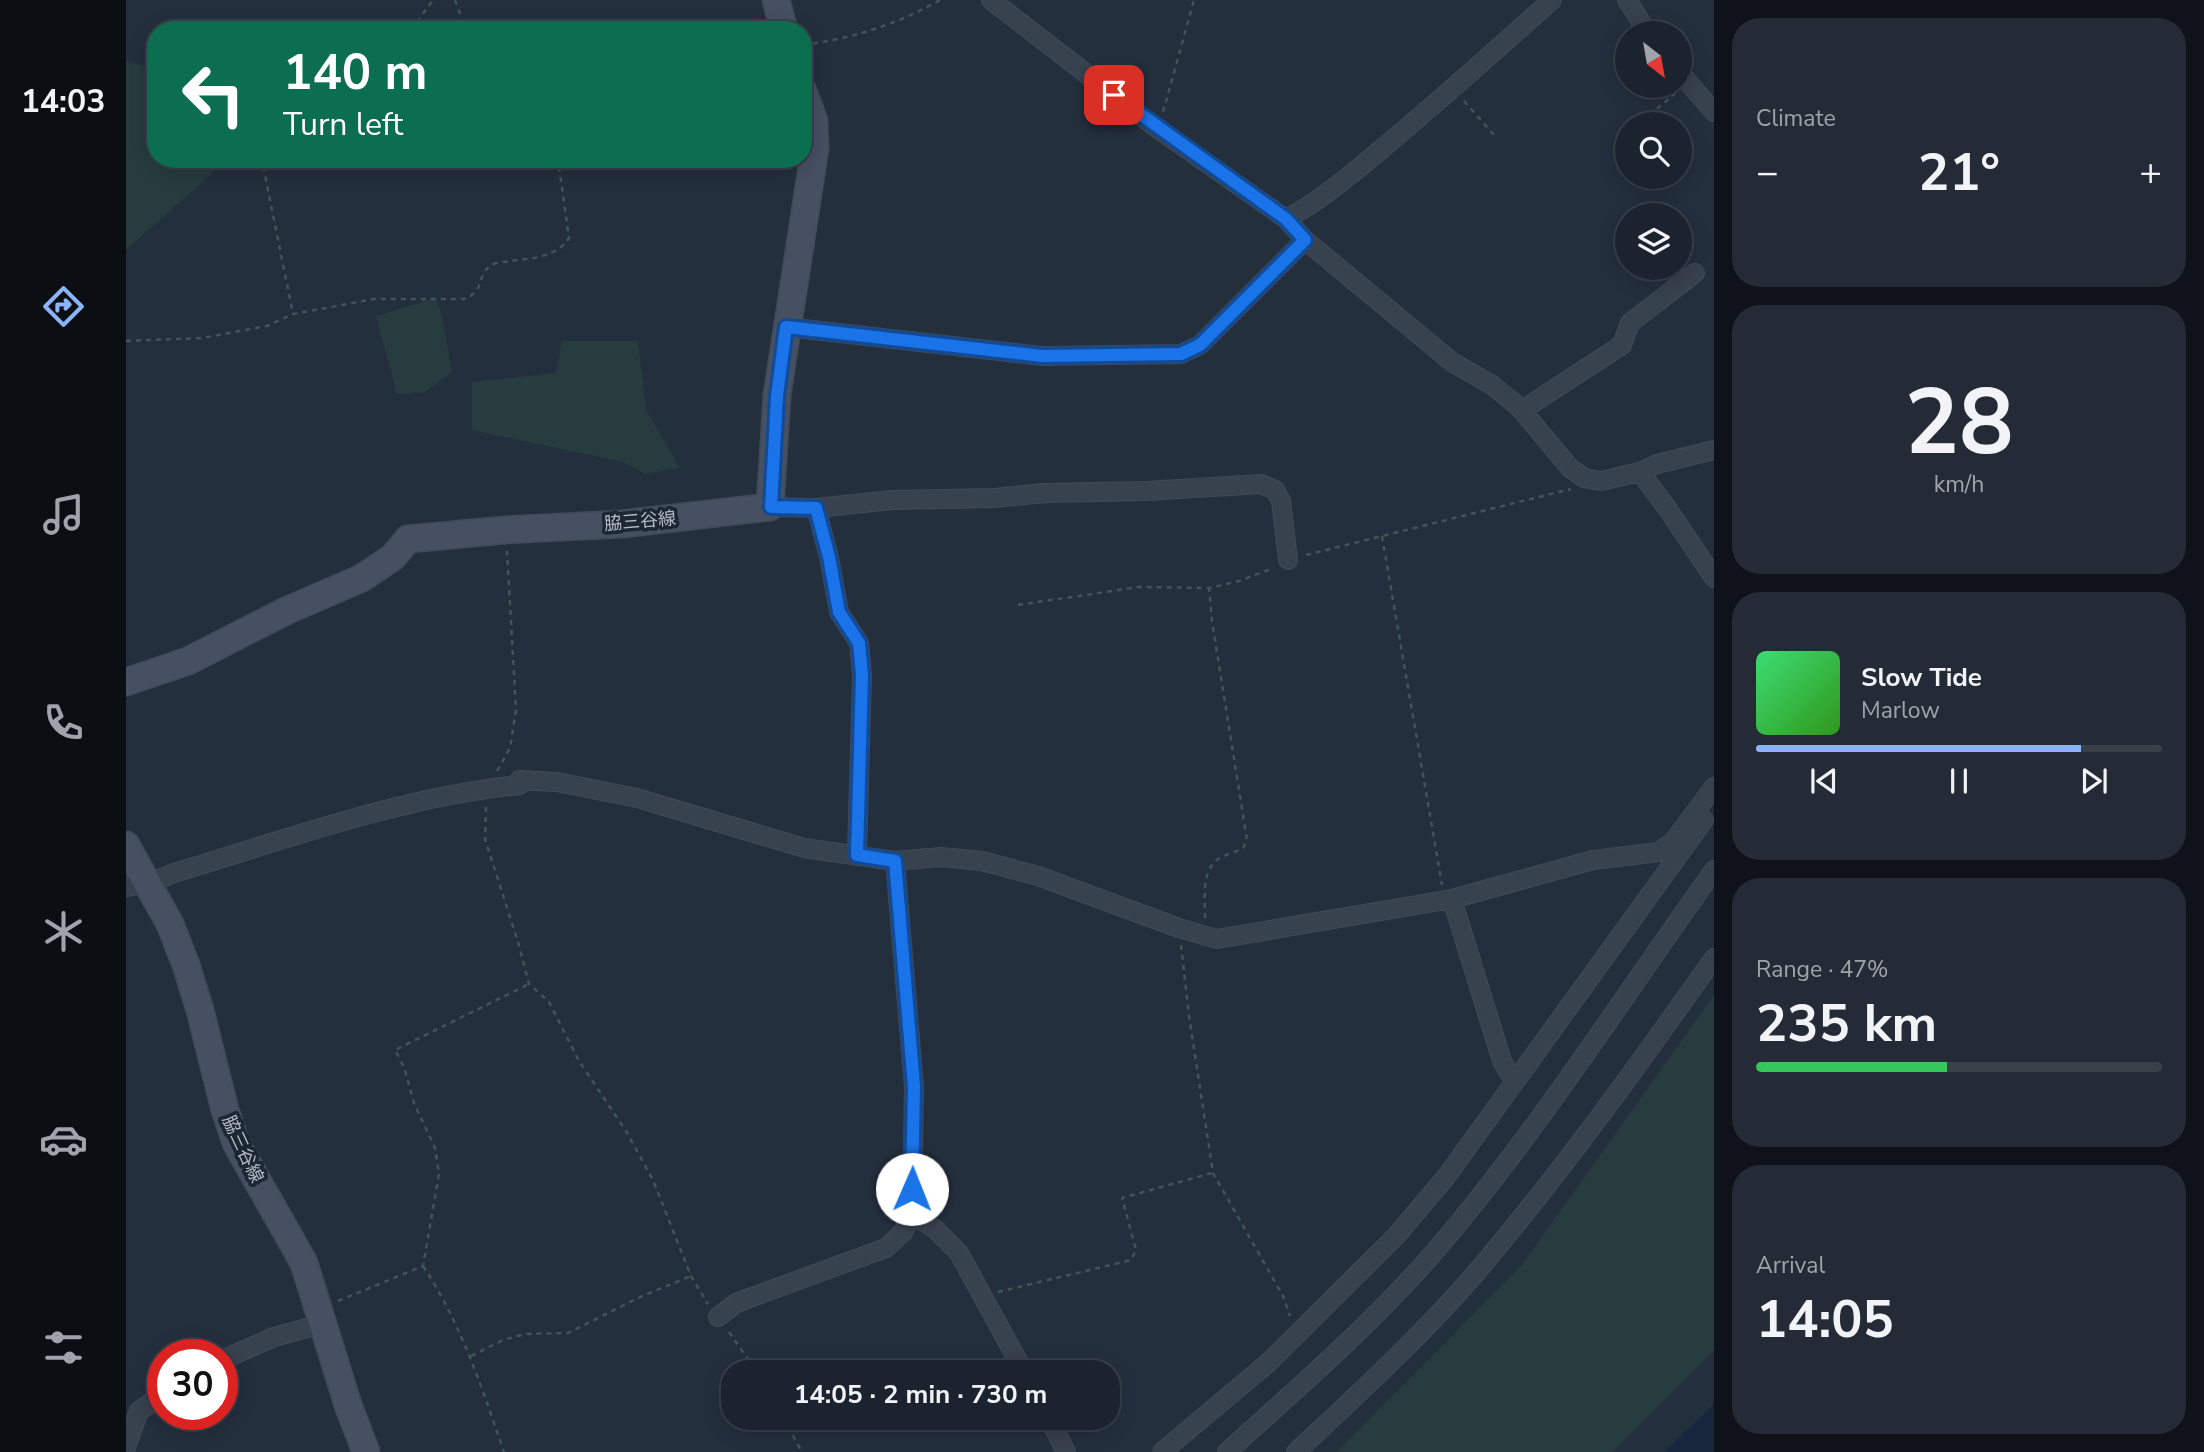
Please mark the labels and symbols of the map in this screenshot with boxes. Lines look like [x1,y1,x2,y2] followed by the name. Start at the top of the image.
[1615,21,1692,98] north arrow
[1084,65,1144,125] pin
[603,506,677,536] street label: 脇三谷線
[217,1111,269,1187] street label: 脇三谷線
[875,1152,949,1226] position arrow
[147,1339,238,1430] speed limit sign: 30

